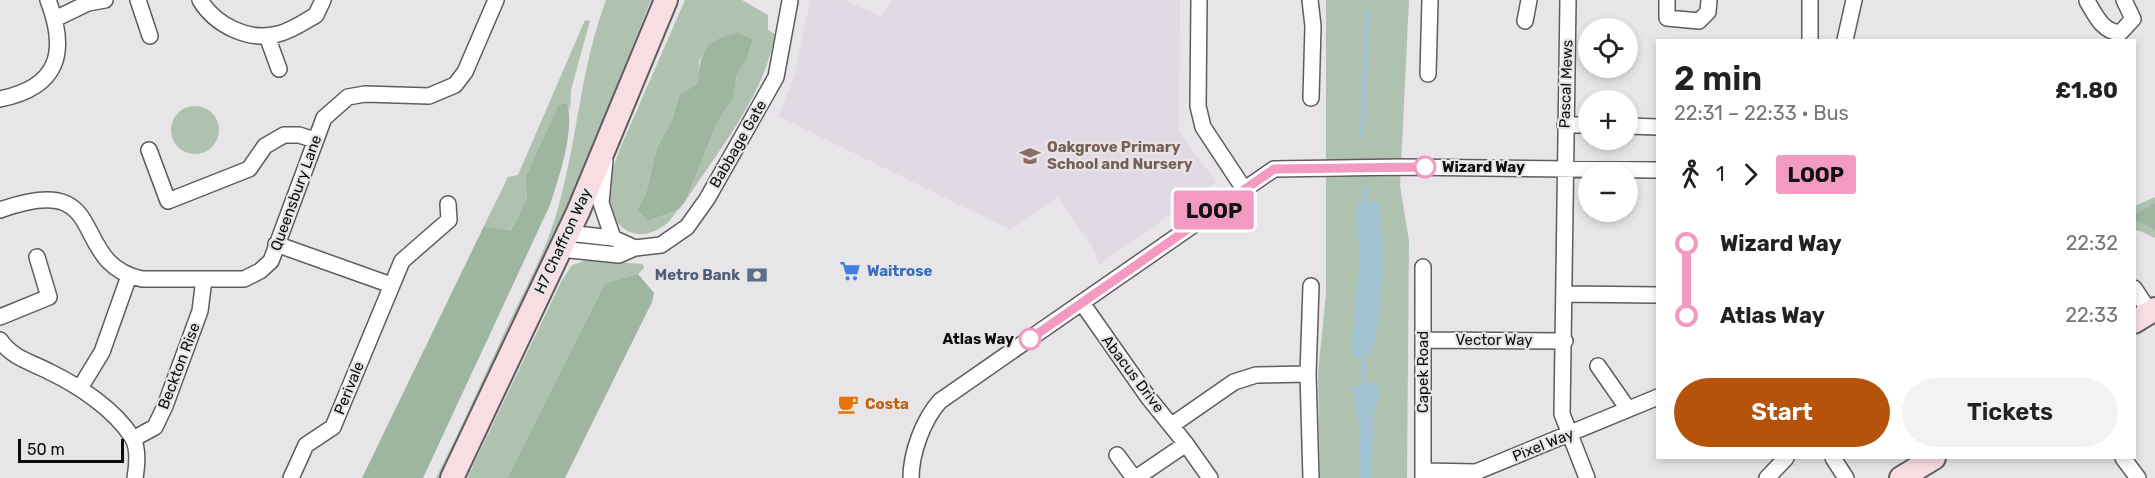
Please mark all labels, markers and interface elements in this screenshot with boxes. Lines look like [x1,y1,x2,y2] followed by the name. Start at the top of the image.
[1578,18,1638,222] map controls
[1578,18,1638,78] button: locate
[1555,39,1577,129] street label: Pascal Mews
[1674,59,1762,98] text: 2 min
[2055,77,2118,104] text: £1.80
[1578,90,1638,150] button: +
[706,97,770,191] street label: Babbage Gate
[1674,101,1849,125] text: 22:31 – 22:33 · Bus
[267,133,325,253] street label: Queensbury Lane
[1047,138,1193,173] place label: Oakgrove Primary School and Nursery
[1018,144,1042,168] school or university icon: Oakgrove Primary School and Nursery
[1414,156,1436,178] marker: Wizard Way
[1442,158,1525,176] place label: Wizard Way
[1674,158,1707,191] icon: walk
[1734,158,1767,191] icon: forward
[1578,162,1638,222] button: −
[1716,162,1725,186] text: 1
[1788,162,1844,187] text: LOOP
[531,185,595,297] street label: H7 Chaffron Way
[1172,190,1256,230] line badge: LOOP
[1186,198,1242,223] text: LOOP
[1720,230,1842,257] text: Wizard Way
[2066,231,2118,255] text: 22:32
[838,259,862,283] supermarket icon: Waitrose
[867,262,933,280] place label: Waitrose
[745,263,769,287] bank icon: Metro Bank
[655,266,740,284] place label: Metro Bank
[1720,302,1825,329] text: Atlas Way
[2065,303,2118,327] text: 22:33
[154,320,204,412] street label: Beckton Rise
[1019,328,1041,350] marker: Atlas Way
[943,330,1014,348] place label: Atlas Way
[1414,331,1432,413] street label: Capek Road
[1455,331,1533,349] street label: Vector Way
[1098,332,1168,416] street label: Abacus Drive
[330,359,368,417] street label: Perivale
[1674,378,1890,447] button: Start
[1902,378,2118,447] button: Tickets
[836,392,860,416] cafe icon: Costa
[865,395,909,413] place label: Costa
[1510,425,1576,465] street label: Pixel Way
[18,436,124,464] scale bar
[27,440,65,459] text: 50 m

